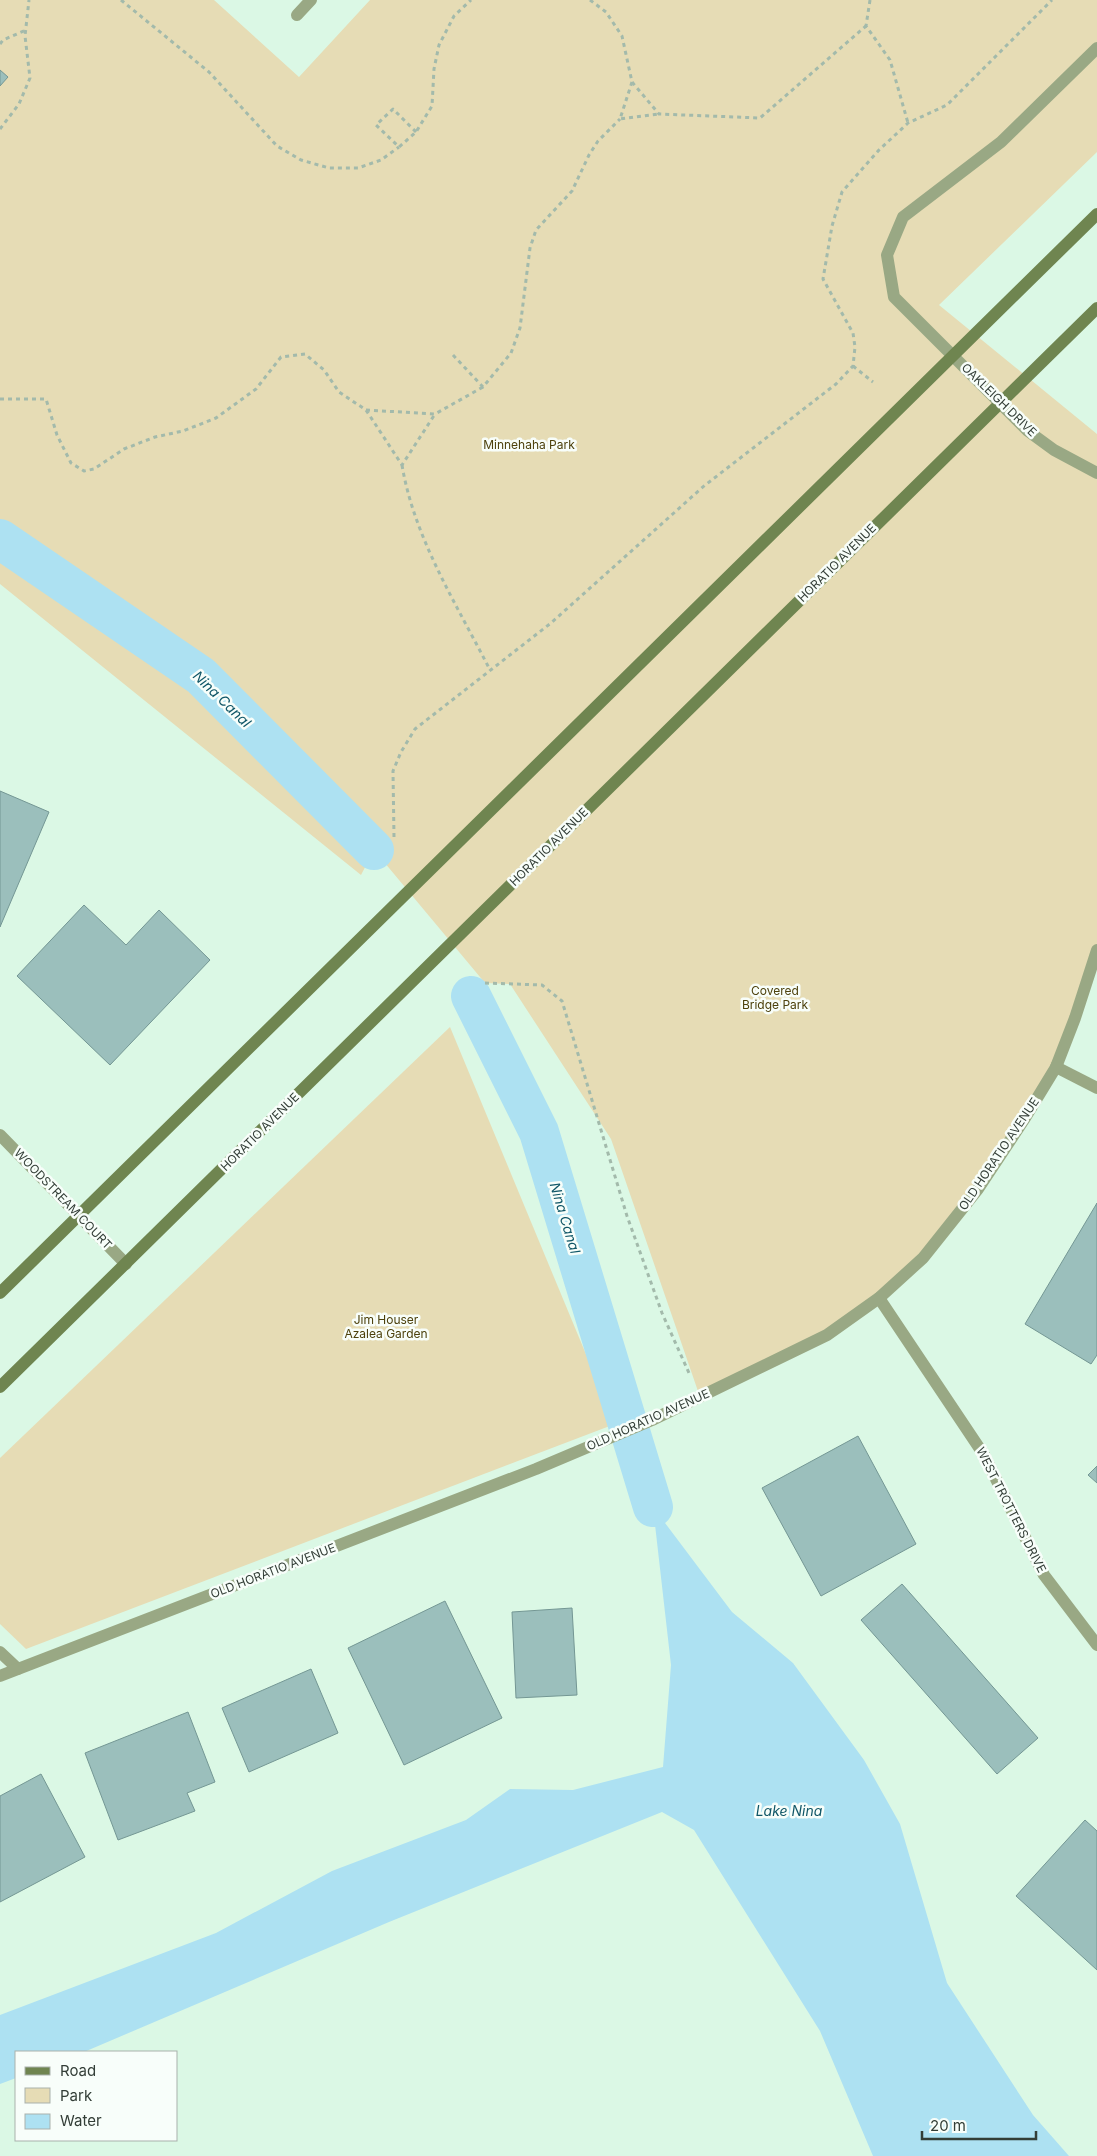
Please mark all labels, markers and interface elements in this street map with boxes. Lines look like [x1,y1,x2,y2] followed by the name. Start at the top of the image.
[959,360,1040,439] street label: OAKLEIGH DRIVE
[483,437,575,452] park label: Minnehaha Park
[794,520,879,605] street label: HORATIO AVENUE
[190,667,255,731] water label: Nina Canal
[506,804,591,889] street label: HORATIO AVENUE
[742,983,809,1012] park label: Covered Bridge Park
[217,1089,302,1174] street label: HORATIO AVENUE
[955,1095,1042,1213] street label: OLD HORATIO AVENUE
[11,1145,115,1252] street label: WOODSTREAM COURT
[547,1180,585,1256] water label: Nina Canal
[344,1312,428,1341] park label: Jim Houser Azalea Garden
[584,1386,711,1453] street label: OLD HORATIO AVENUE
[973,1445,1050,1575] street label: WEST TROTTERS DRIVE
[208,1540,337,1601] street label: OLD HORATIO AVENUE
[756,1802,823,1819] water label: Lake Nina
[15,2051,178,2141] legend
[60,2061,96,2080] text: Road
[60,2086,93,2105] text: Park
[922,2108,1036,2140] scale bar
[60,2111,102,2130] text: Water
[930,2116,966,2135] text: 20 m

